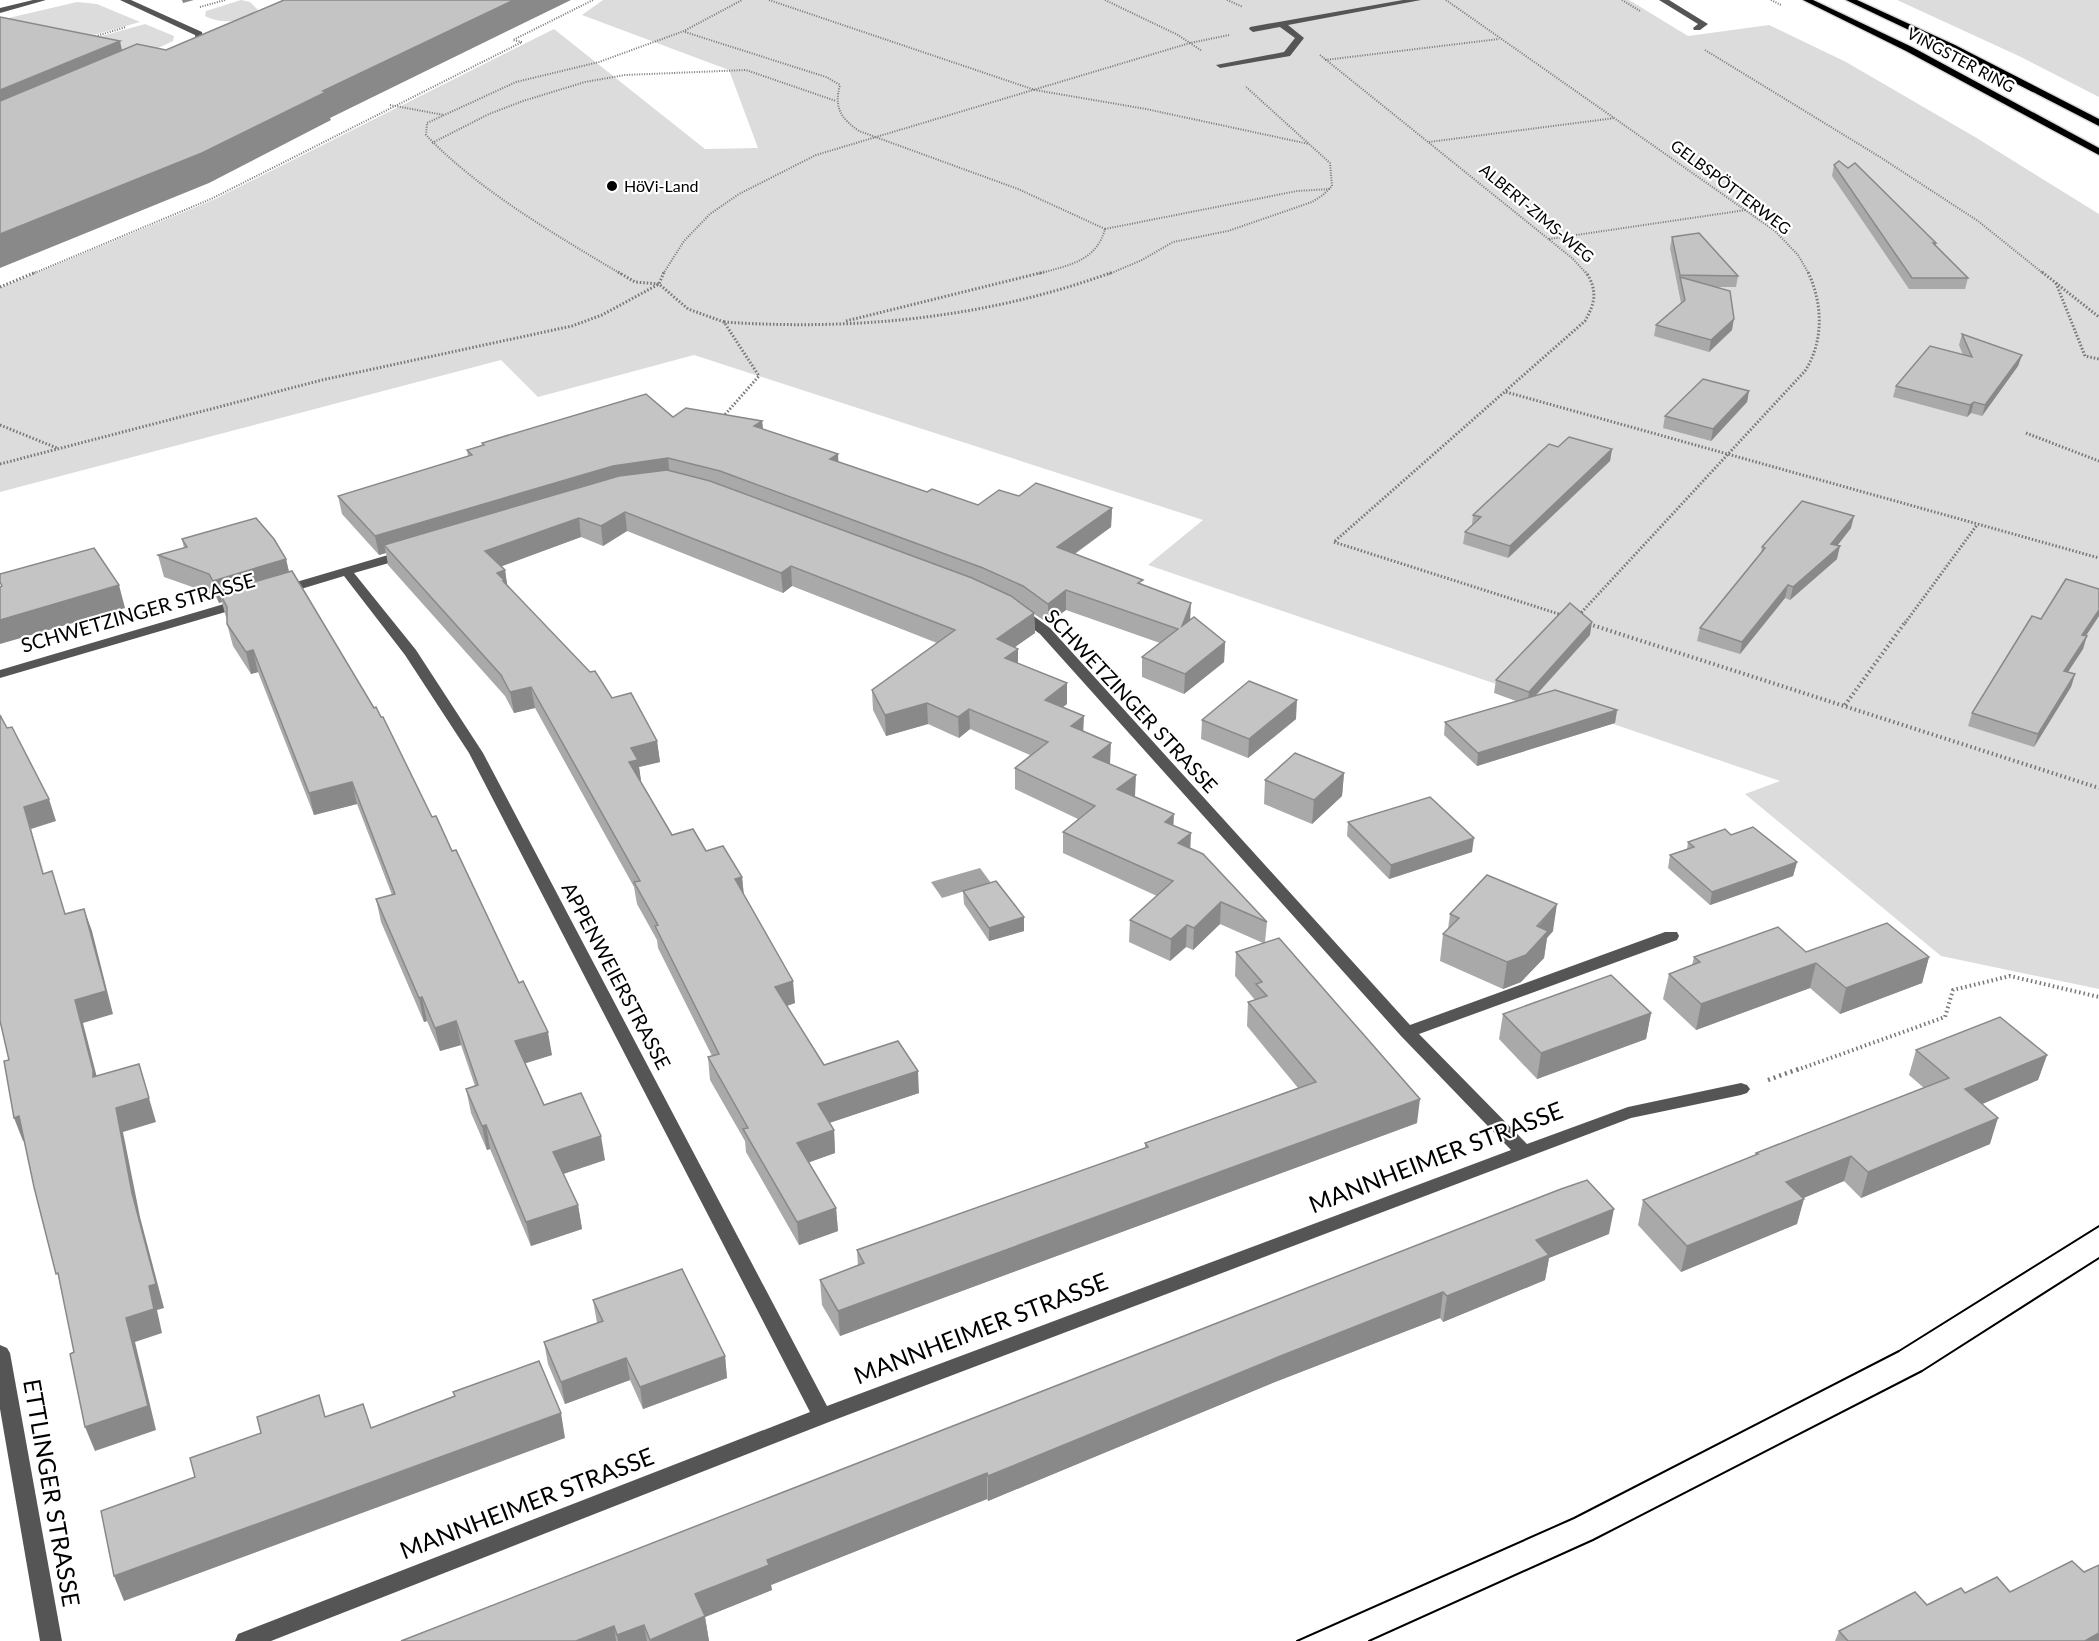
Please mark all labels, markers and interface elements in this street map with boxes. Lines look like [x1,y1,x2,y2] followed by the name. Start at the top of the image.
[1904,23,2018,96] street label: VINGSTER RING
[1668,135,1795,238] street label: GELBSPÖTTERWEG
[1476,159,1598,266] street label: ALBERT-ZIMS-WEG
[624,176,699,195] place label: HöVi-Land
[605,179,619,193] marker: HöVi-Land
[18,567,257,657] street label: SCHWETZINGER STRASSE
[1040,604,1223,797] street label: SCHWETZINGER STRASSE
[557,878,676,1073] street label: APPENWEIERSTRASSE
[1304,1095,1567,1218] street label: MANNHEIMER STRASSE
[849,1266,1112,1389] street label: MANNHEIMER STRASSE
[18,1377,87,1609] street label: ETTLINGER STRASSE
[395,1441,658,1564] street label: MANNHEIMER STRASSE

